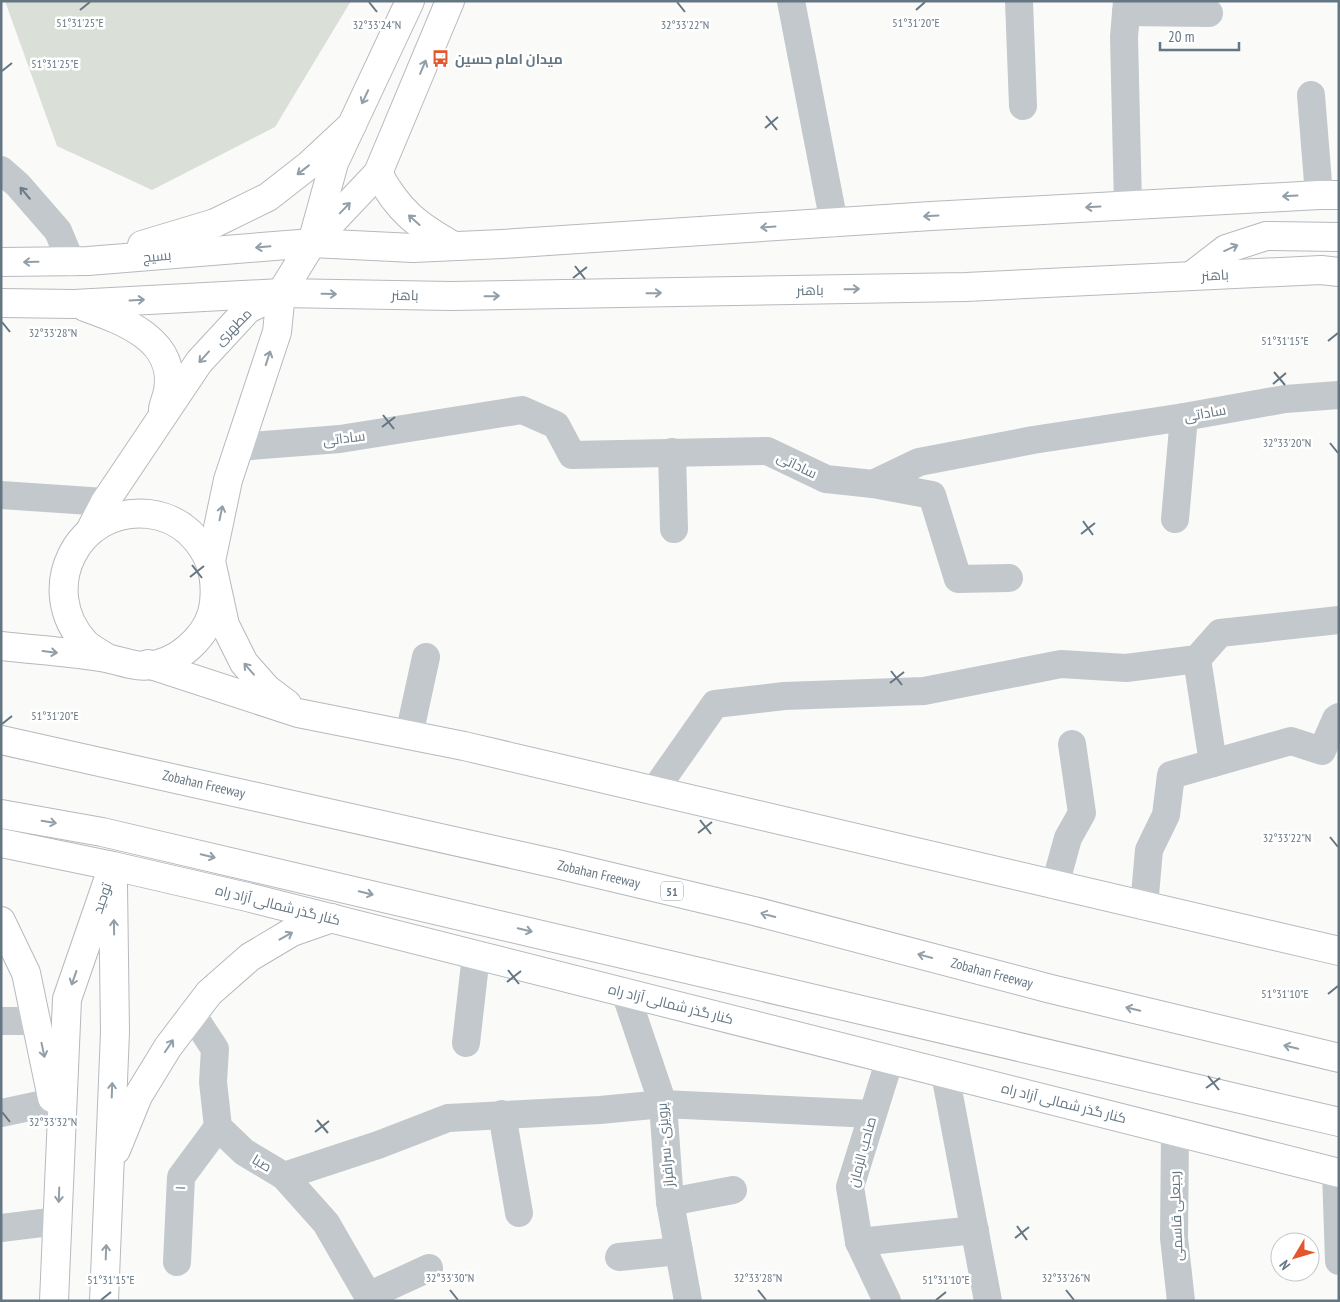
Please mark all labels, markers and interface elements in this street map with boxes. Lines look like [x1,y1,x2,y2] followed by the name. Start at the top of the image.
[56,15,104,30] text: 51°31'25"E
[892,15,940,30] text: 51°31'20"E
[353,17,401,32] text: 32°33'24"N
[661,17,709,32] text: 32°33'22"N
[1160,20,1239,52] scale bar
[1168,27,1194,46] text: 20 m
[431,49,451,69] bus stop icon: میدان امام حسین
[455,50,563,69] place label: میدان امام حسین
[31,56,79,71] text: 51°31'25"E
[418,60,428,75] one-way arrow
[360,89,370,104] one-way arrow
[297,164,310,175] one-way arrow
[19,186,31,199] one-way arrow
[1282,192,1298,201] one-way arrow
[339,201,351,214] one-way arrow
[1085,203,1101,212] one-way arrow
[923,212,939,221] one-way arrow
[407,214,420,225] one-way arrow
[761,222,777,231] one-way arrow
[255,242,271,252] one-way arrow
[1223,243,1238,253] one-way arrow
[142,246,172,266] street label: بسیج
[23,257,40,267] one-way arrow
[1200,265,1229,285] street label: باهنر
[795,281,824,299] street label: باهنر
[844,284,860,294] one-way arrow
[390,286,419,304] street label: باهنر
[646,288,662,298] one-way arrow
[321,289,337,299] one-way arrow
[484,291,500,300] one-way arrow
[129,296,145,305] one-way arrow
[211,305,255,349] street label: مطهری
[29,325,77,340] text: 32°33'28"N
[1261,333,1309,348] text: 51°31'15"E
[198,350,210,363] one-way arrow
[264,351,273,366] one-way arrow
[1183,400,1227,426] street label: ساداتی
[322,426,366,450] street label: ساداتی
[1263,435,1311,450] text: 32°33'20"N
[774,448,820,482] street label: ساداتی
[217,506,226,522] one-way arrow
[41,647,57,657] one-way arrow
[243,662,255,675] one-way arrow
[31,708,79,723] text: 51°31'20"E
[161,766,248,802] street label: Zobahan Freeway
[41,818,57,828] one-way arrow
[1263,830,1311,845] text: 32°33'22"N
[200,852,216,861] one-way arrow
[556,856,643,892] street label: Zobahan Freeway
[88,880,116,916] street label: توحید
[214,881,342,929] street label: کنار گذر شمالی آزاد راه
[661,881,683,900] road number: 51
[358,889,374,898] one-way arrow
[760,909,776,919] one-way arrow
[109,919,118,935] one-way arrow
[516,926,532,935] one-way arrow
[278,931,293,941] one-way arrow
[918,951,934,960] one-way arrow
[949,953,1036,993] street label: Zobahan Freeway
[69,970,79,986] one-way arrow
[607,980,735,1028] street label: کنار گذر شمالی آزاد راه
[1261,986,1309,1001] text: 51°31'10"E
[1126,1004,1142,1013] one-way arrow
[164,1039,174,1053] one-way arrow
[39,1041,48,1057] one-way arrow
[1284,1042,1300,1051] one-way arrow
[1000,1079,1128,1127] street label: کنار گذر شمالی آزاد راه
[108,1082,117,1098] one-way arrow
[652,1102,679,1189] street label: پرویزی - سرافراز
[29,1114,77,1129] text: 32°33'32"N
[844,1115,880,1189] street label: صاحب الزمان
[249,1150,275,1176] street label: صبا
[1165,1171,1187,1261] street label: رجبعلی قاسمی
[54,1186,64,1202] one-way arrow
[171,1186,189,1190] street label: ۱
[1270,1232,1320,1282] north arrow
[101,1244,110,1260] one-way arrow
[1275,1256,1294,1274] text: N
[426,1270,474,1285] text: 32°33'30"N
[734,1270,782,1285] text: 32°33'28"N
[1042,1270,1090,1285] text: 32°33'26"N
[87,1272,135,1287] text: 51°31'15"E
[922,1272,970,1287] text: 51°31'10"E

